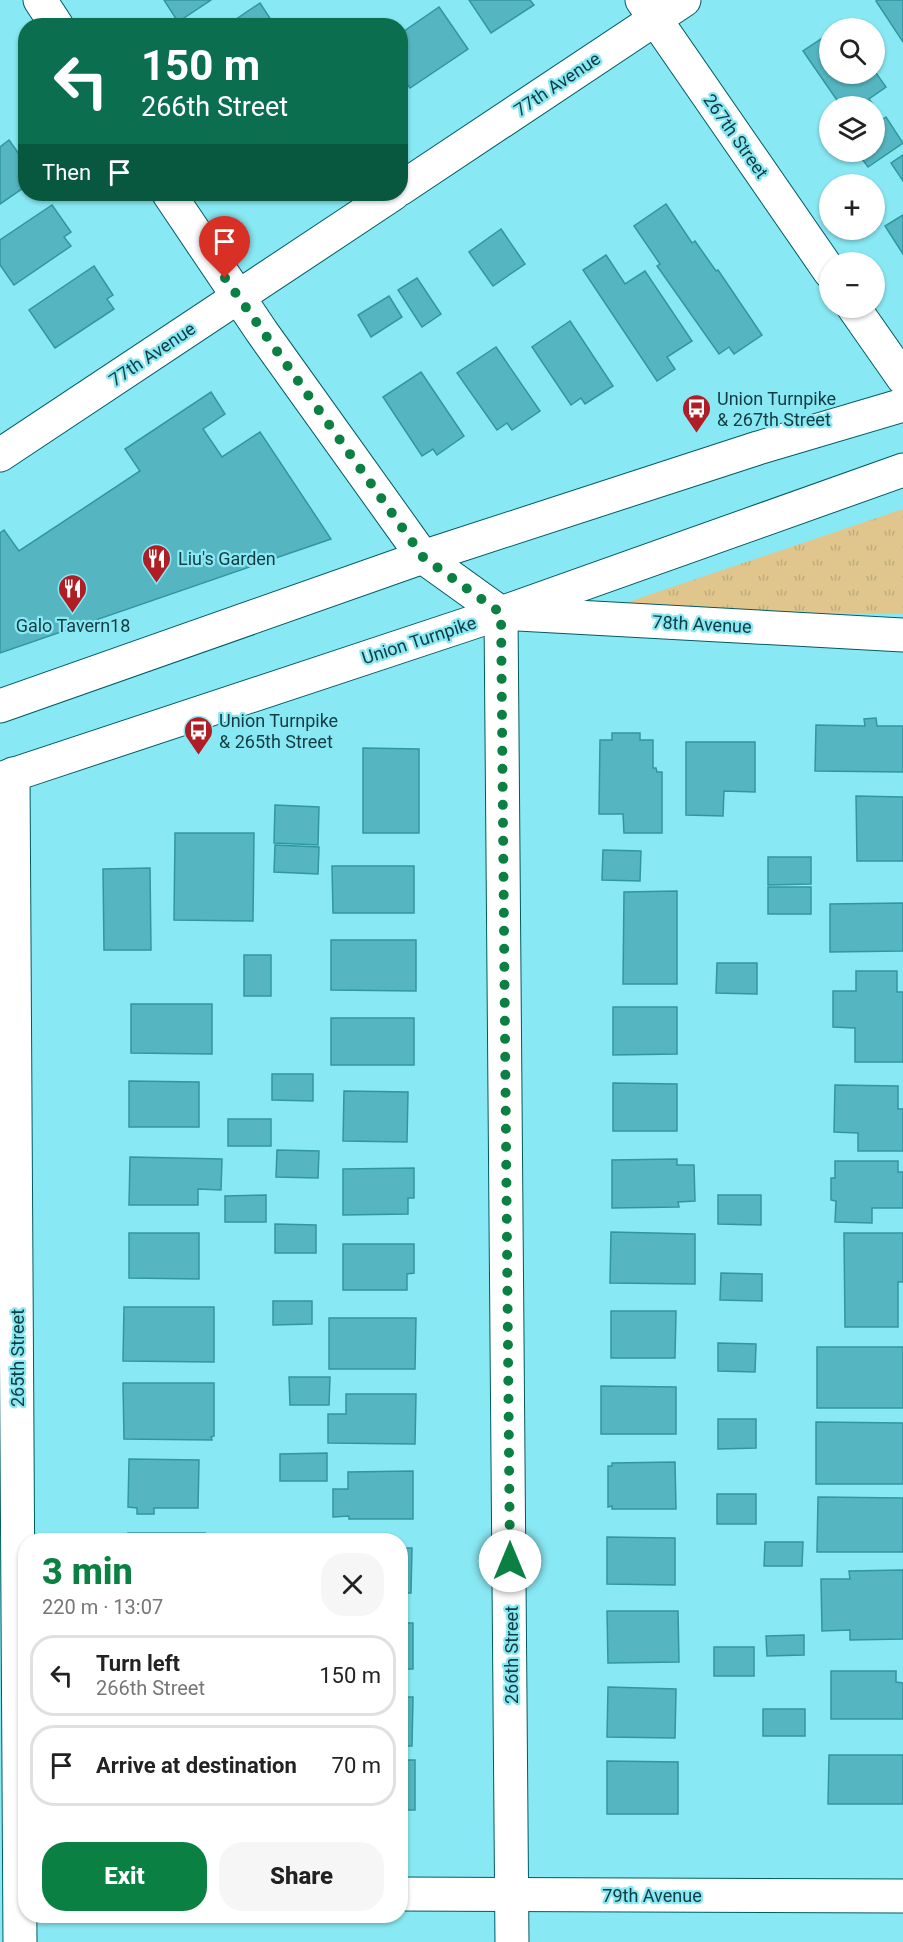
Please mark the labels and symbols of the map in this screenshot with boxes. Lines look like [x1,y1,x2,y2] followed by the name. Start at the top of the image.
[510,48,604,120] street label: 77th Avenue
[699,90,773,182] street label: 267th Street
[199,216,250,278] pin
[105,318,199,390] street label: 77th Avenue
[717,388,836,430] place label: Union Turnpike & 267th Street
[680,392,712,434] bus stop icon: Union Turnpike & 267th Street
[141,542,173,584] restaurant icon: Liu's Garden
[178,548,276,569] place label: Liu's Garden
[57,572,89,614] restaurant icon: Galo Tavern18
[652,611,752,637] street label: 78th Avenue
[359,612,479,668] street label: Union Turnpike
[16,615,130,636] place label: Galo Tavern18
[219,710,338,752] place label: Union Turnpike & 265th Street
[182,714,214,756] bus stop icon: Union Turnpike & 265th Street
[7,1309,28,1407] street label: 265th Street
[478,1529,542,1593] position arrow
[501,1606,522,1704] street label: 266th Street
[602,1885,702,1906] street label: 79th Avenue

